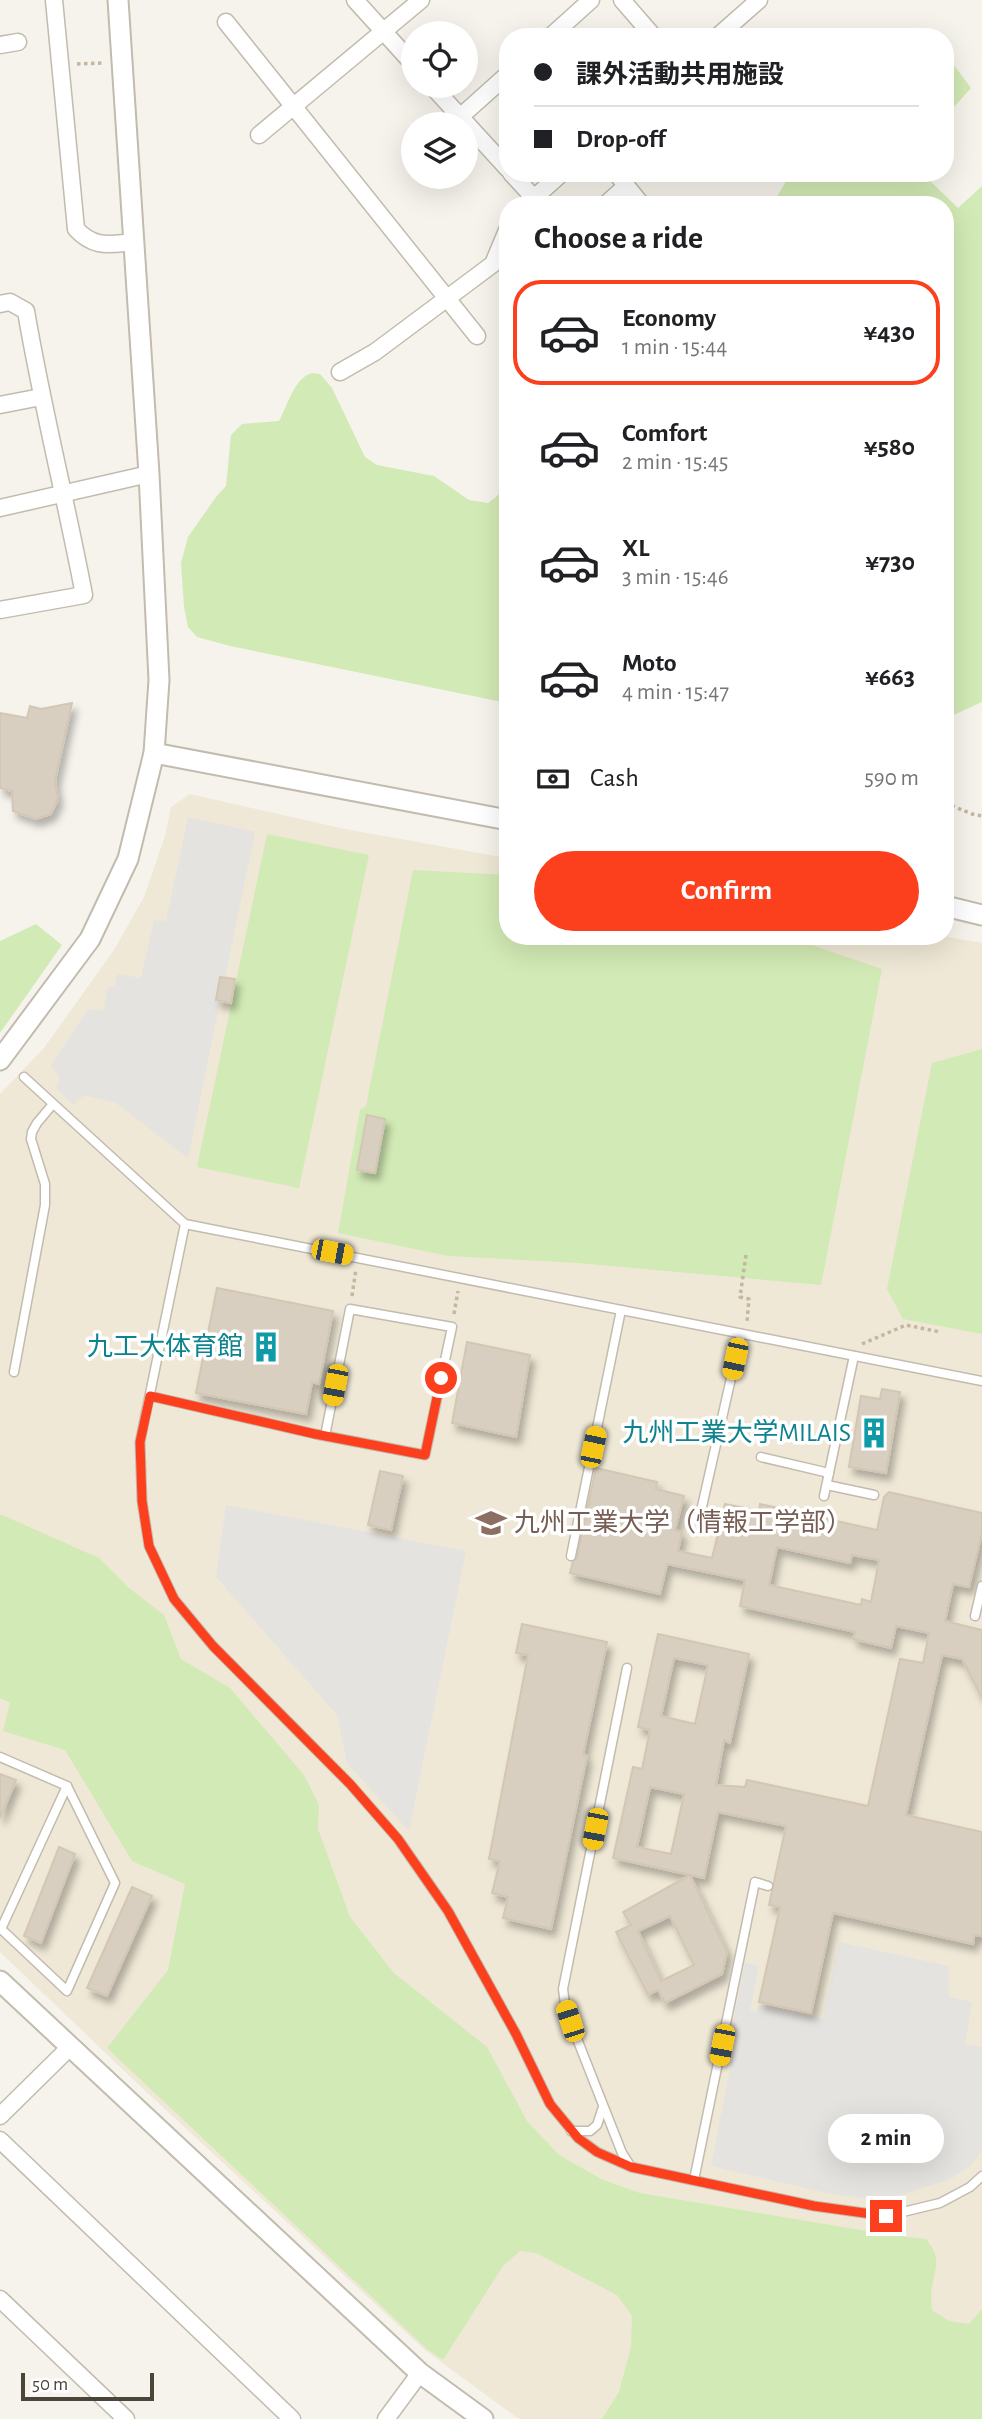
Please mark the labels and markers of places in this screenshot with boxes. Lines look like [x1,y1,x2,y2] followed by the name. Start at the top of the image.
[249,1330,283,1364] building icon: 九工大体育館
[87,1333,243,1360] place label: 九工大体育館
[857,1416,891,1450] building icon: 九州工業大学MILAIS
[622,1418,851,1446] place label: 九州工業大学MILAIS
[474,1506,508,1540] school or university icon: 九州工業大学（情報工学部）
[514,1508,852,1536] place label: 九州工業大学（情報工学部）

